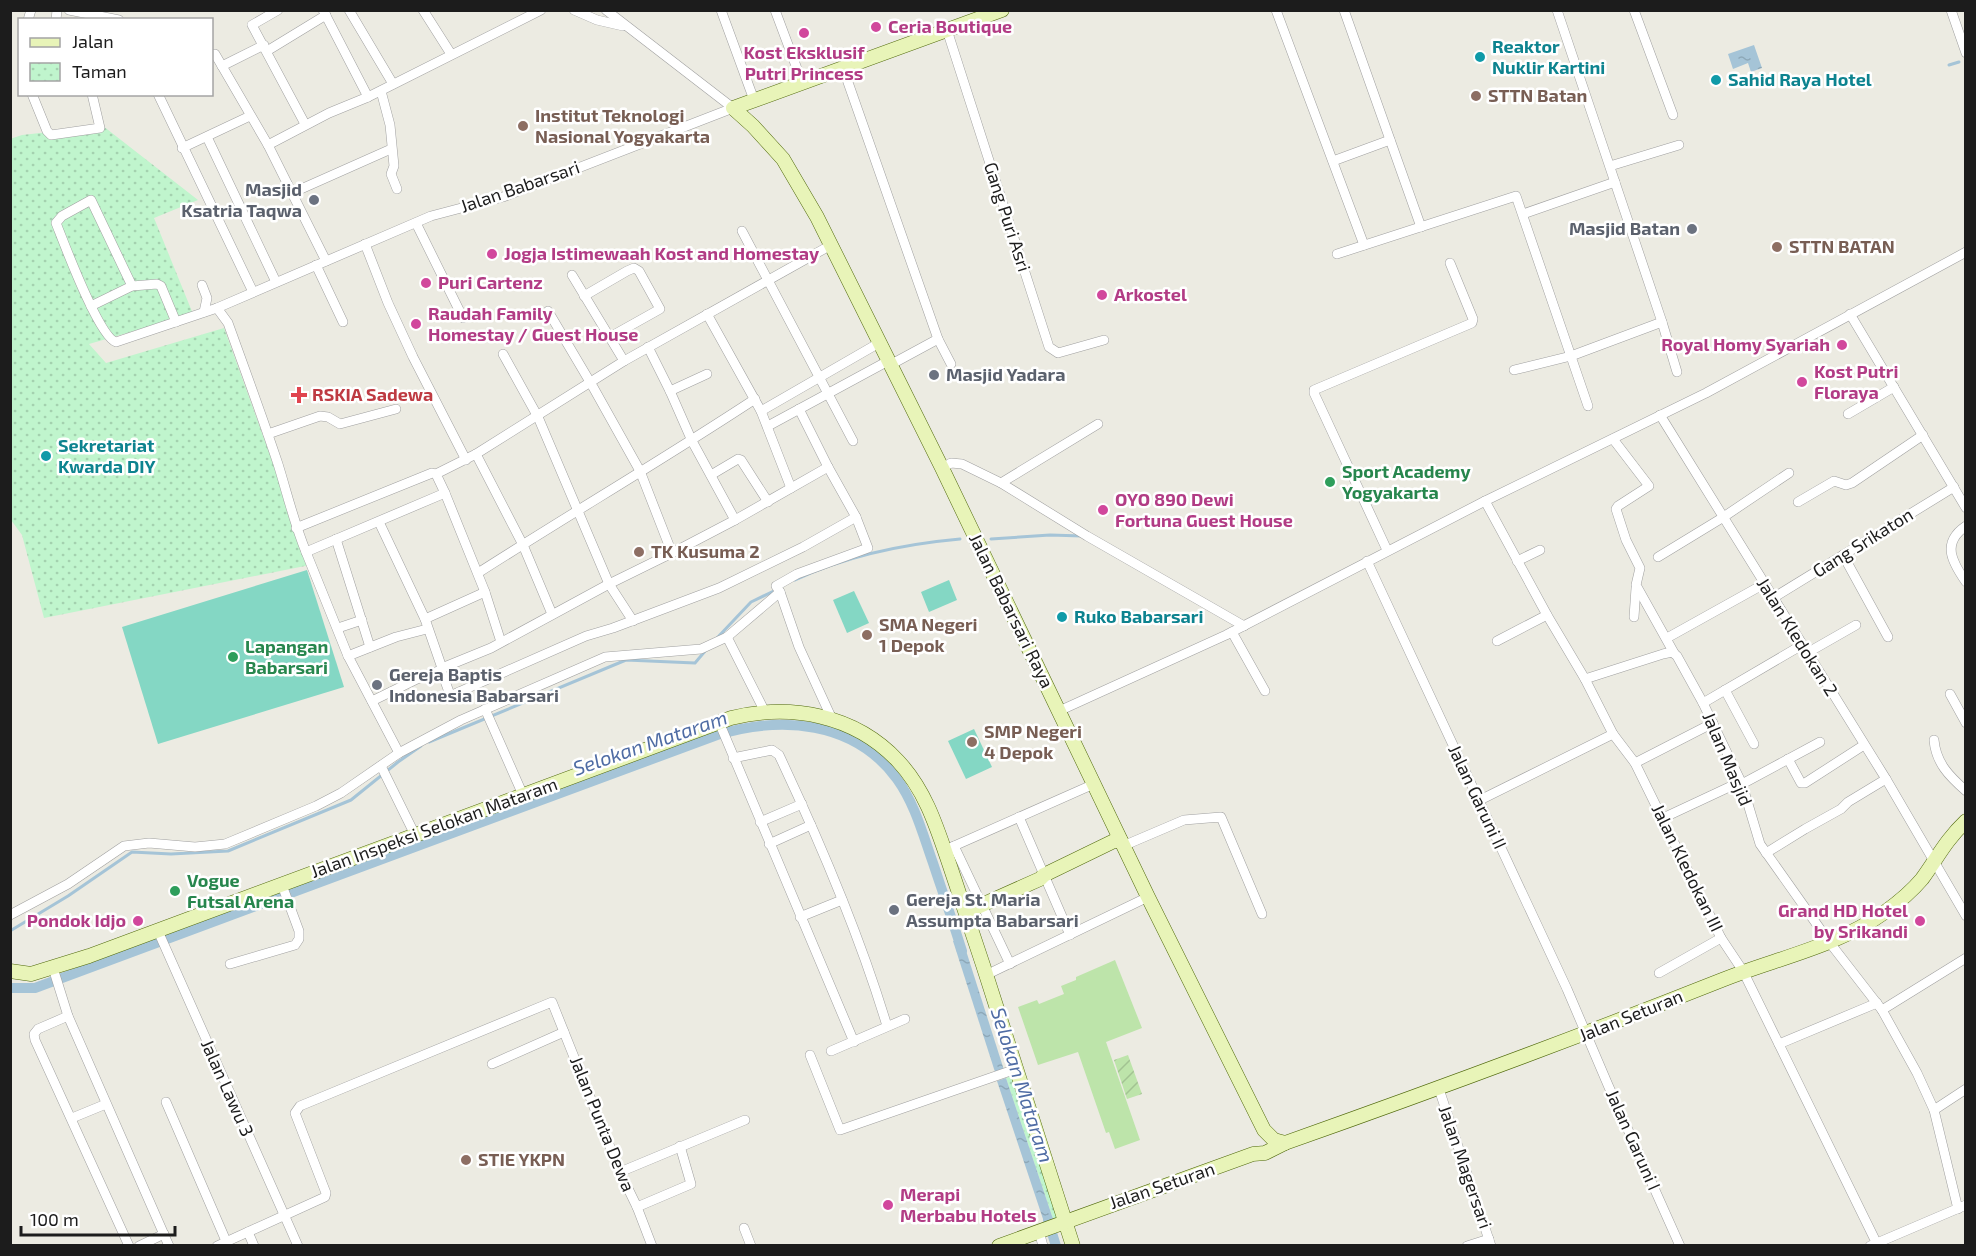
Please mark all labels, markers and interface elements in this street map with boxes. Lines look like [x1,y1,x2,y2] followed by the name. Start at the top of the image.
[888,15,1012,37] place label: Ceria Boutique
[18,18,213,96] legend
[869,20,883,34] marker: Ceria Boutique
[797,26,811,40] marker: Kost Eksklusif Putri Princess
[72,30,114,52] text: Jalan
[1492,35,1605,78] place label: Reaktor Nuklir Kartini
[743,41,865,84] place label: Kost Eksklusif Putri Princess
[1473,50,1487,64] marker: Reaktor Nuklir Kartini
[72,60,127,82] text: Taman
[1728,68,1872,90] place label: Sahid Raya Hotel
[1709,73,1723,87] marker: Sahid Raya Hotel
[1488,84,1587,106] place label: STTN Batan
[1469,89,1483,103] marker: STTN Batan
[535,104,710,147] place label: Institut Teknologi Nasional Yogyakarta
[516,119,530,133] marker: Institut Teknologi Nasional Yogyakarta
[457,155,582,217] street label: Jalan Babarsari
[980,159,1036,274] street label: Gang Puri Asri
[181,178,302,221] place label: Masjid Ksatria Taqwa
[307,193,321,207] marker: Masjid Ksatria Taqwa
[1569,217,1680,239] place label: Masjid Batan
[1685,222,1699,236] marker: Masjid Batan
[1789,235,1895,257] place label: STTN BATAN
[1770,240,1784,254] marker: STTN BATAN
[504,242,820,264] place label: Jogja Istimewaah Kost and Homestay
[485,247,499,261] marker: Jogja Istimewaah Kost and Homestay
[438,271,543,293] place label: Puri Cartenz
[419,276,433,290] marker: Puri Cartenz
[1114,283,1187,305] place label: Arkostel
[1095,288,1109,302] marker: Arkostel
[428,302,638,345] place label: Raudah Family Homestay / Guest House
[409,317,423,331] marker: Raudah Family Homestay / Guest House
[1661,333,1830,355] place label: Royal Homy Syariah
[1835,338,1849,352] marker: Royal Homy Syariah
[1814,360,1898,403] place label: Kost Putri Floraya
[946,363,1065,385] place label: Masjid Yadara
[927,368,941,382] marker: Masjid Yadara
[1795,375,1809,389] marker: Kost Putri Floraya
[312,383,433,405] place label: RSKIA Sadewa
[290,386,308,404] marker: RSKIA Sadewa
[58,434,155,477] place label: Sekretariat Kwarda DIY
[39,449,53,463] marker: Sekretariat Kwarda DIY
[1342,460,1471,503] place label: Sport Academy Yogyakarta
[1323,475,1337,489] marker: Sport Academy Yogyakarta
[1115,488,1293,531] place label: OYO 890 Dewi Fortuna Guest House
[1096,503,1110,517] marker: OYO 890 Dewi Fortuna Guest House
[1808,503,1917,582] street label: Gang Srikaton
[965,530,1059,691] street label: Jalan Babarsari Raya
[651,540,760,562] place label: TK Kusuma 2
[632,545,646,559] marker: TK Kusuma 2
[1753,573,1843,700] street label: Jalan Kledokan 2
[1074,605,1203,627] place label: Ruko Babarsari
[1055,610,1069,624] marker: Ruko Babarsari
[879,613,978,656] place label: SMA Negeri 1 Depok
[860,628,874,642] marker: SMA Negeri 1 Depok
[245,635,328,678] place label: Lapangan Babarsari
[226,650,240,664] marker: Lapangan Babarsari
[389,663,559,706] place label: Gereja Baptis Indonesia Babarsari
[370,678,384,692] marker: Gereja Baptis Indonesia Babarsari
[569,704,730,780] water label: Selokan Mataram
[1698,708,1758,809] street label: Jalan Masjid
[984,720,1082,763] place label: SMP Negeri 4 Depok
[965,735,979,749] marker: SMP Negeri 4 Depok
[1444,741,1512,852] street label: Jalan Garuni II
[307,772,560,882] street label: Jalan Inspeksi Selokan Mataram
[1647,800,1728,935] street label: Jalan Kledokan III
[187,869,294,912] place label: Vogue Futsal Arena
[168,884,182,898] marker: Vogue Futsal Arena
[906,888,1079,931] place label: Gereja St. Maria Assumpta Babarsari
[1778,899,1908,942] place label: Grand HD Hotel by Srikandi
[887,903,901,917] marker: Gereja St. Maria Assumpta Babarsari
[27,909,126,931] place label: Pondok Idjo
[131,914,145,928] marker: Pondok Idjo
[1913,914,1927,928] marker: Grand HD Hotel by Srikandi
[1575,984,1686,1046] street label: Jalan Seturan
[987,1004,1059,1165] water label: Selokan Mataram
[197,1036,259,1140] street label: Jalan Lawu 3
[566,1053,640,1195] street label: Jalan Punta Dewa
[1602,1086,1666,1193] street label: Jalan Garuni I
[1435,1102,1497,1231] street label: Jalan Magersari
[478,1148,565,1170] place label: STIE YKPN
[459,1153,473,1167] marker: STIE YKPN
[1106,1157,1217,1213] street label: Jalan Seturan
[900,1183,1037,1226] place label: Merapi Merbabu Hotels
[881,1198,895,1212] marker: Merapi Merbabu Hotels
[21,1199,176,1237] scale bar
[30,1208,79,1230] text: 100 m

